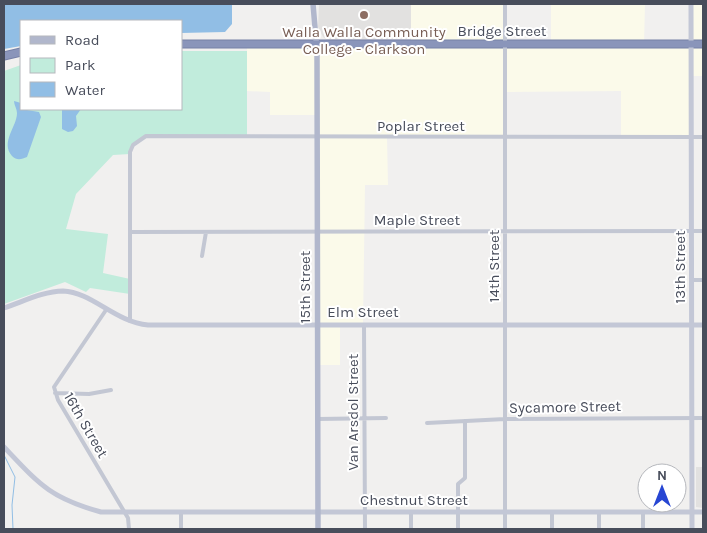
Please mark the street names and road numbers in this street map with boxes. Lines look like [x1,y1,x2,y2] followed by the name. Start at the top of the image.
[457,22,547,40] street label: Bridge Street
[377,117,465,135] street label: Poplar Street
[374,211,461,229] street label: Maple Street
[485,229,503,302] street label: 14th Street
[671,230,689,304] street label: 13th Street
[296,250,314,323] street label: 15th Street
[327,303,399,321] street label: Elm Street
[344,353,362,470] street label: Van Arsdol Street
[60,389,112,461] street label: 16th Street
[509,397,622,417] street label: Sycamore Street
[360,491,468,509] street label: Chestnut Street

